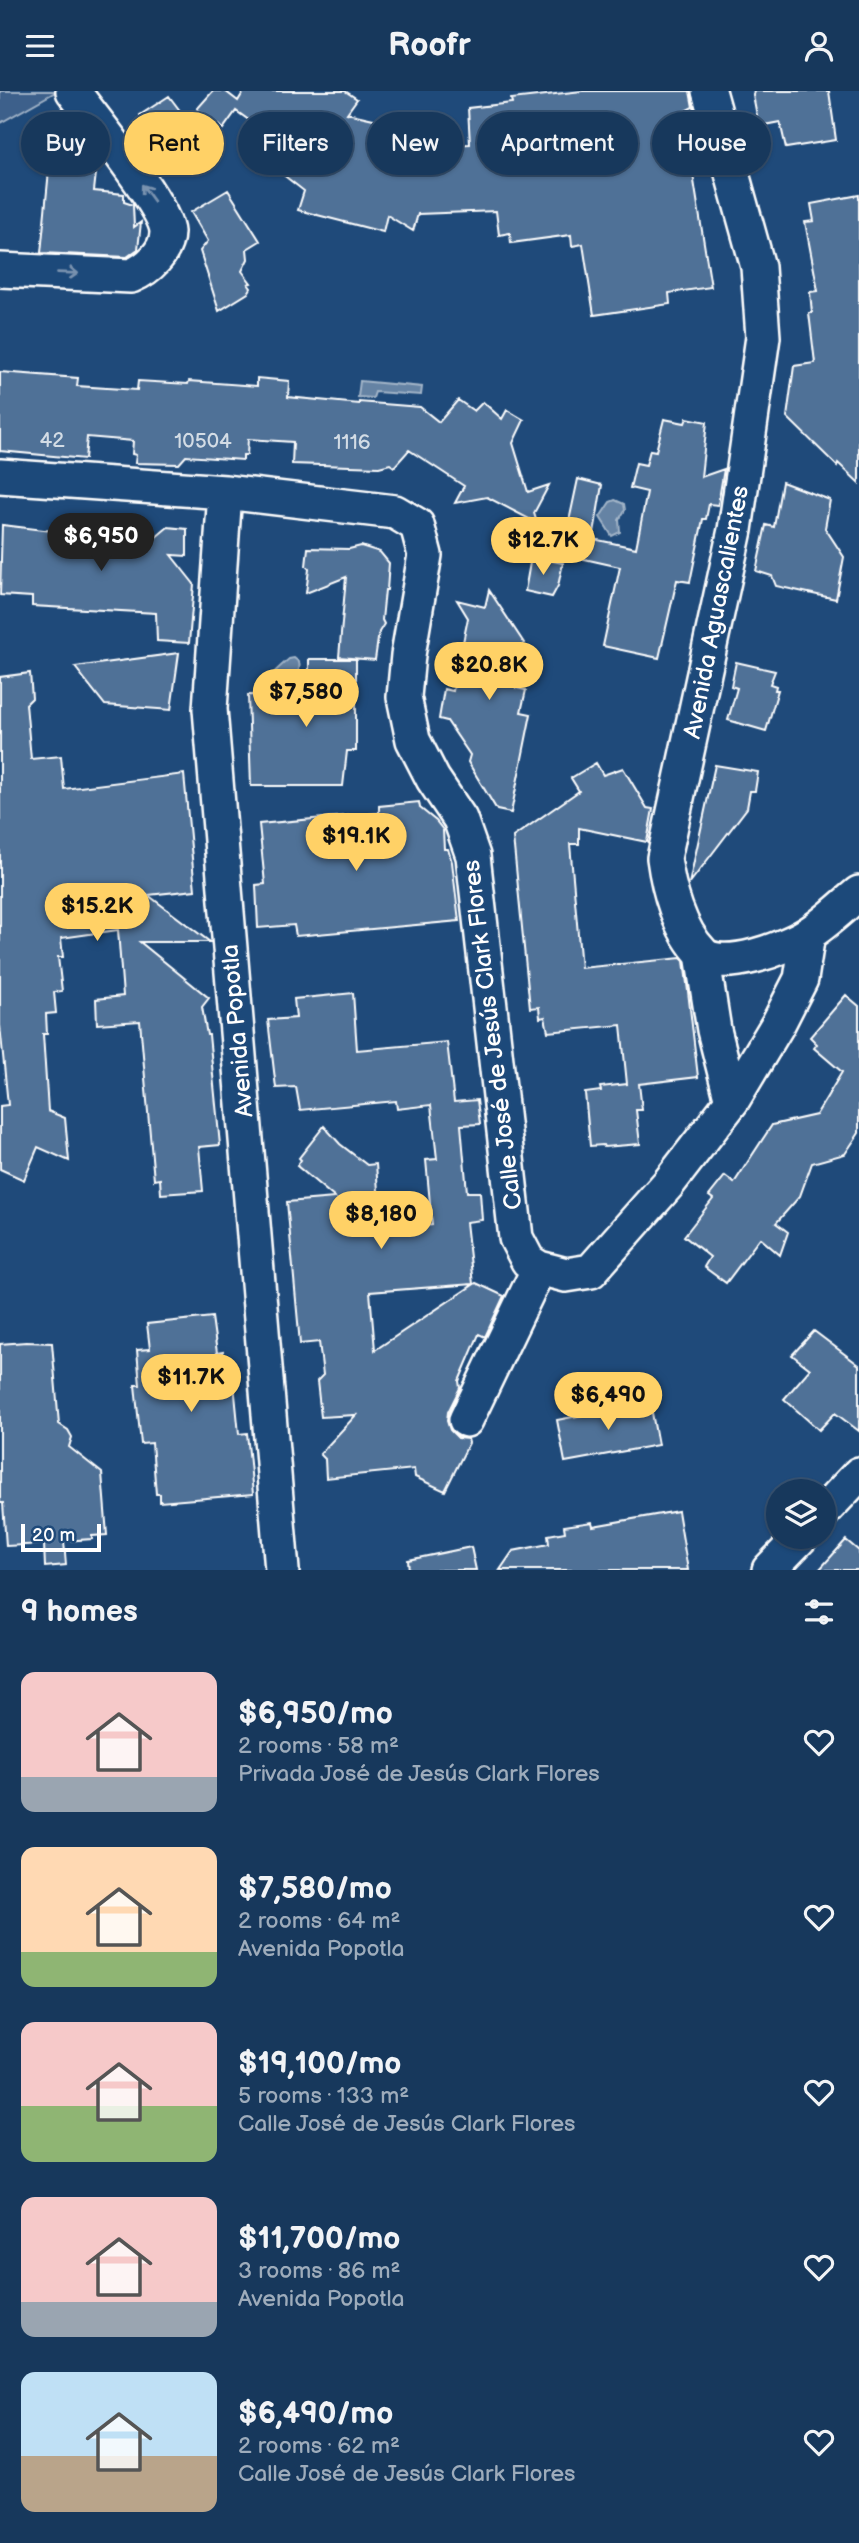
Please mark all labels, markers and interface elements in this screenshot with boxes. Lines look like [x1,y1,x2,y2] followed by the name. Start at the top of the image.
[388,26,471,65] text: Roofr
[21,27,59,65] icon: menu
[800,27,838,65] icon: person
[21,112,110,175] chip: Buy
[124,112,224,175] chip: Rent
[238,112,353,175] chip: Filters
[367,112,463,175] chip: New
[477,112,638,175] chip: Apartment
[652,112,771,175] chip: House
[140,184,155,203] one-way arrow
[56,267,79,280] one-way arrow
[39,428,65,453] house number: 42
[174,429,232,454] house number: 10504
[333,430,371,455] house number: 1116
[678,483,755,741] street label: Avenida Aguascalientes
[44,513,158,573] pin: $6,950
[486,517,600,577] pin: $12.7K
[63,522,139,550] text: $6,950
[507,526,579,554] text: $12.7K
[432,643,546,702] pin: $20.8K
[450,651,528,679] text: $20.8K
[249,669,363,729] pin: $7,580
[269,678,343,706] text: $7,580
[299,813,413,873] pin: $19.1K
[322,822,390,850] text: $19.1K
[457,858,528,1211] street label: Calle José de Jesús Clark Flores
[40,883,154,943] pin: $15.2K
[61,892,133,920] text: $15.2K
[215,943,260,1119] street label: Avenida Popotla
[324,1191,438,1251] pin: $8,180
[345,1200,417,1228] text: $8,180
[134,1355,248,1414] pin: $11.7K
[157,1363,225,1391] text: $11.7K
[551,1373,665,1432] pin: $6,490
[570,1381,646,1409] text: $6,490
[766,1479,836,1549] map controls
[766,1479,836,1549] button: layers
[21,1521,102,1553] scale bar
[32,1524,75,1547] text: 20 m
[800,1593,838,1631] icon: filters
[21,1594,138,1630] text: 9 homes
[238,1696,393,1732] text: $6,950/mo
[77,1700,161,1784] icon: home
[800,1723,838,1761] icon: heart
[238,1732,399,1760] text: 2 rooms · 58 m²
[238,1760,600,1788] text: Privada José de Jesús Clark Flores
[238,1871,392,1907] text: $7,580/mo
[77,1875,161,1959] icon: home
[800,1898,838,1936] icon: heart
[238,1907,400,1935] text: 2 rooms · 64 m²
[238,1935,404,1963] text: Avenida Popotla
[238,2046,401,2082] text: $19,100/mo
[77,2050,161,2134] icon: home
[800,2073,838,2111] icon: heart
[238,2082,409,2110] text: 5 rooms · 133 m²
[238,2110,575,2138] text: Calle José de Jesús Clark Flores
[238,2221,400,2257] text: $11,700/mo
[77,2225,161,2309] icon: home
[800,2248,838,2286] icon: heart
[238,2257,400,2285] text: 3 rooms · 86 m²
[238,2285,404,2313] text: Avenida Popotla
[238,2396,393,2432] text: $6,490/mo
[77,2400,161,2484] icon: home
[800,2423,838,2461] icon: heart
[238,2432,400,2460] text: 2 rooms · 62 m²
[238,2460,575,2488] text: Calle José de Jesús Clark Flores

